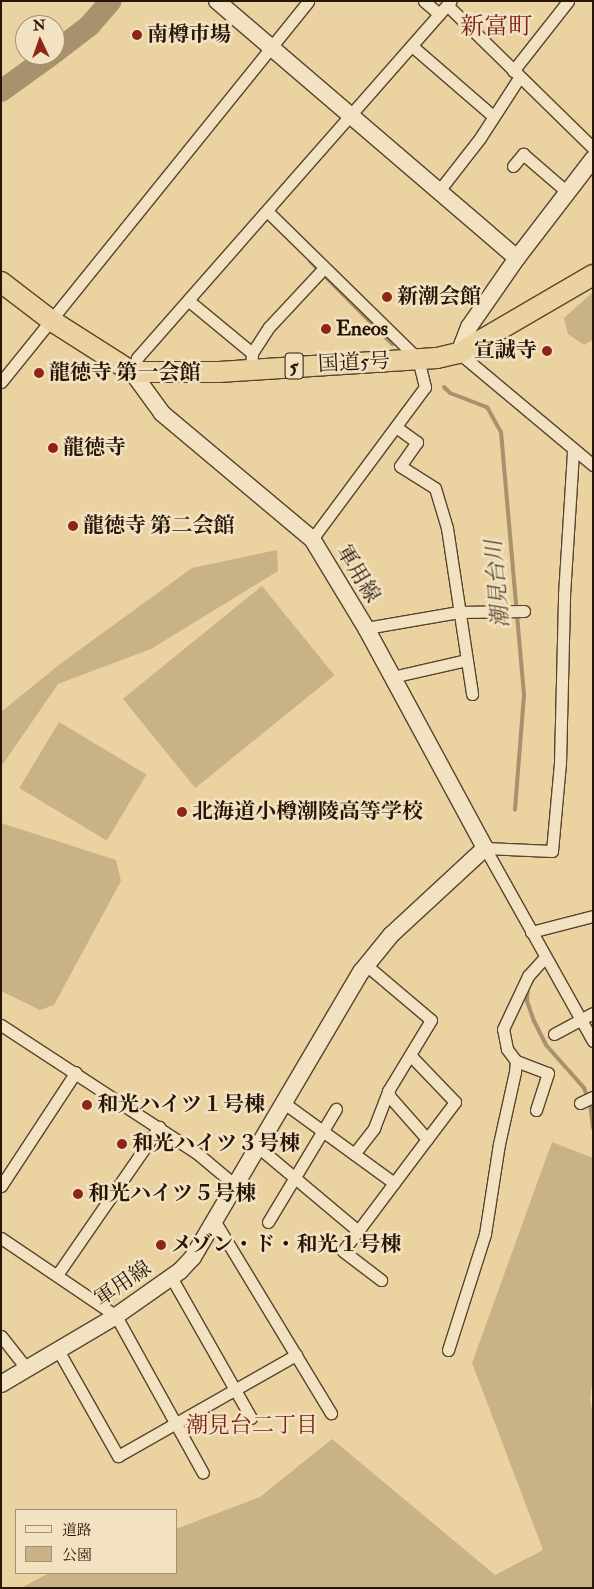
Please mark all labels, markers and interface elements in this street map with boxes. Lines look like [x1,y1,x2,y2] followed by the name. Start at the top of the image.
[460,13,532,41] district label: 新富町
[15,15,65,65] north arrow
[33,17,46,34] text: N
[147,22,231,48] place label: 南樽市場
[131,29,143,41] marker: 南樽市場
[397,284,481,310] place label: 新潮会館
[381,291,393,303] marker: 新潮会館
[336,316,388,342] place label: Eneos
[320,323,332,335] marker: Eneos
[474,338,537,364] place label: 宣誠寺
[541,345,553,357] marker: 宣誠寺
[284,348,304,384] road number: 5
[317,349,391,377] street label: 国道5号
[49,360,200,386] place label: 龍徳寺 第一会館
[33,367,45,379] marker: 龍徳寺 第一会館
[63,435,126,461] place label: 龍徳寺
[47,442,59,454] marker: 龍徳寺
[83,513,234,539] place label: 龍徳寺 第二会館
[67,520,79,532] marker: 龍徳寺 第二会館
[481,539,515,629] water label: 潮見台川
[331,541,385,607] street label: 軍用線
[192,799,423,825] place label: 北海道小樽潮陵高等学校
[176,806,188,818] marker: 北海道小樽潮陵高等学校
[97,1092,265,1118] place label: 和光ハイツ１号棟
[81,1099,93,1111] marker: 和光ハイツ１号棟
[132,1131,300,1157] place label: 和光ハイツ３号棟
[116,1138,128,1150] marker: 和光ハイツ３号棟
[88,1181,256,1207] place label: 和光ハイツ５号棟
[72,1188,84,1200] marker: 和光ハイツ５号棟
[171,1232,402,1258] place label: メゾン・ド・和光１号棟
[155,1239,167,1251] marker: メゾン・ド・和光１号棟
[90,1256,156,1312] street label: 軍用線
[186,1413,318,1439] district label: 潮見台二丁目
[15,1509,178,1574] legend
[62,1521,92,1540] text: 道路
[62,1546,92,1565] text: 公園

